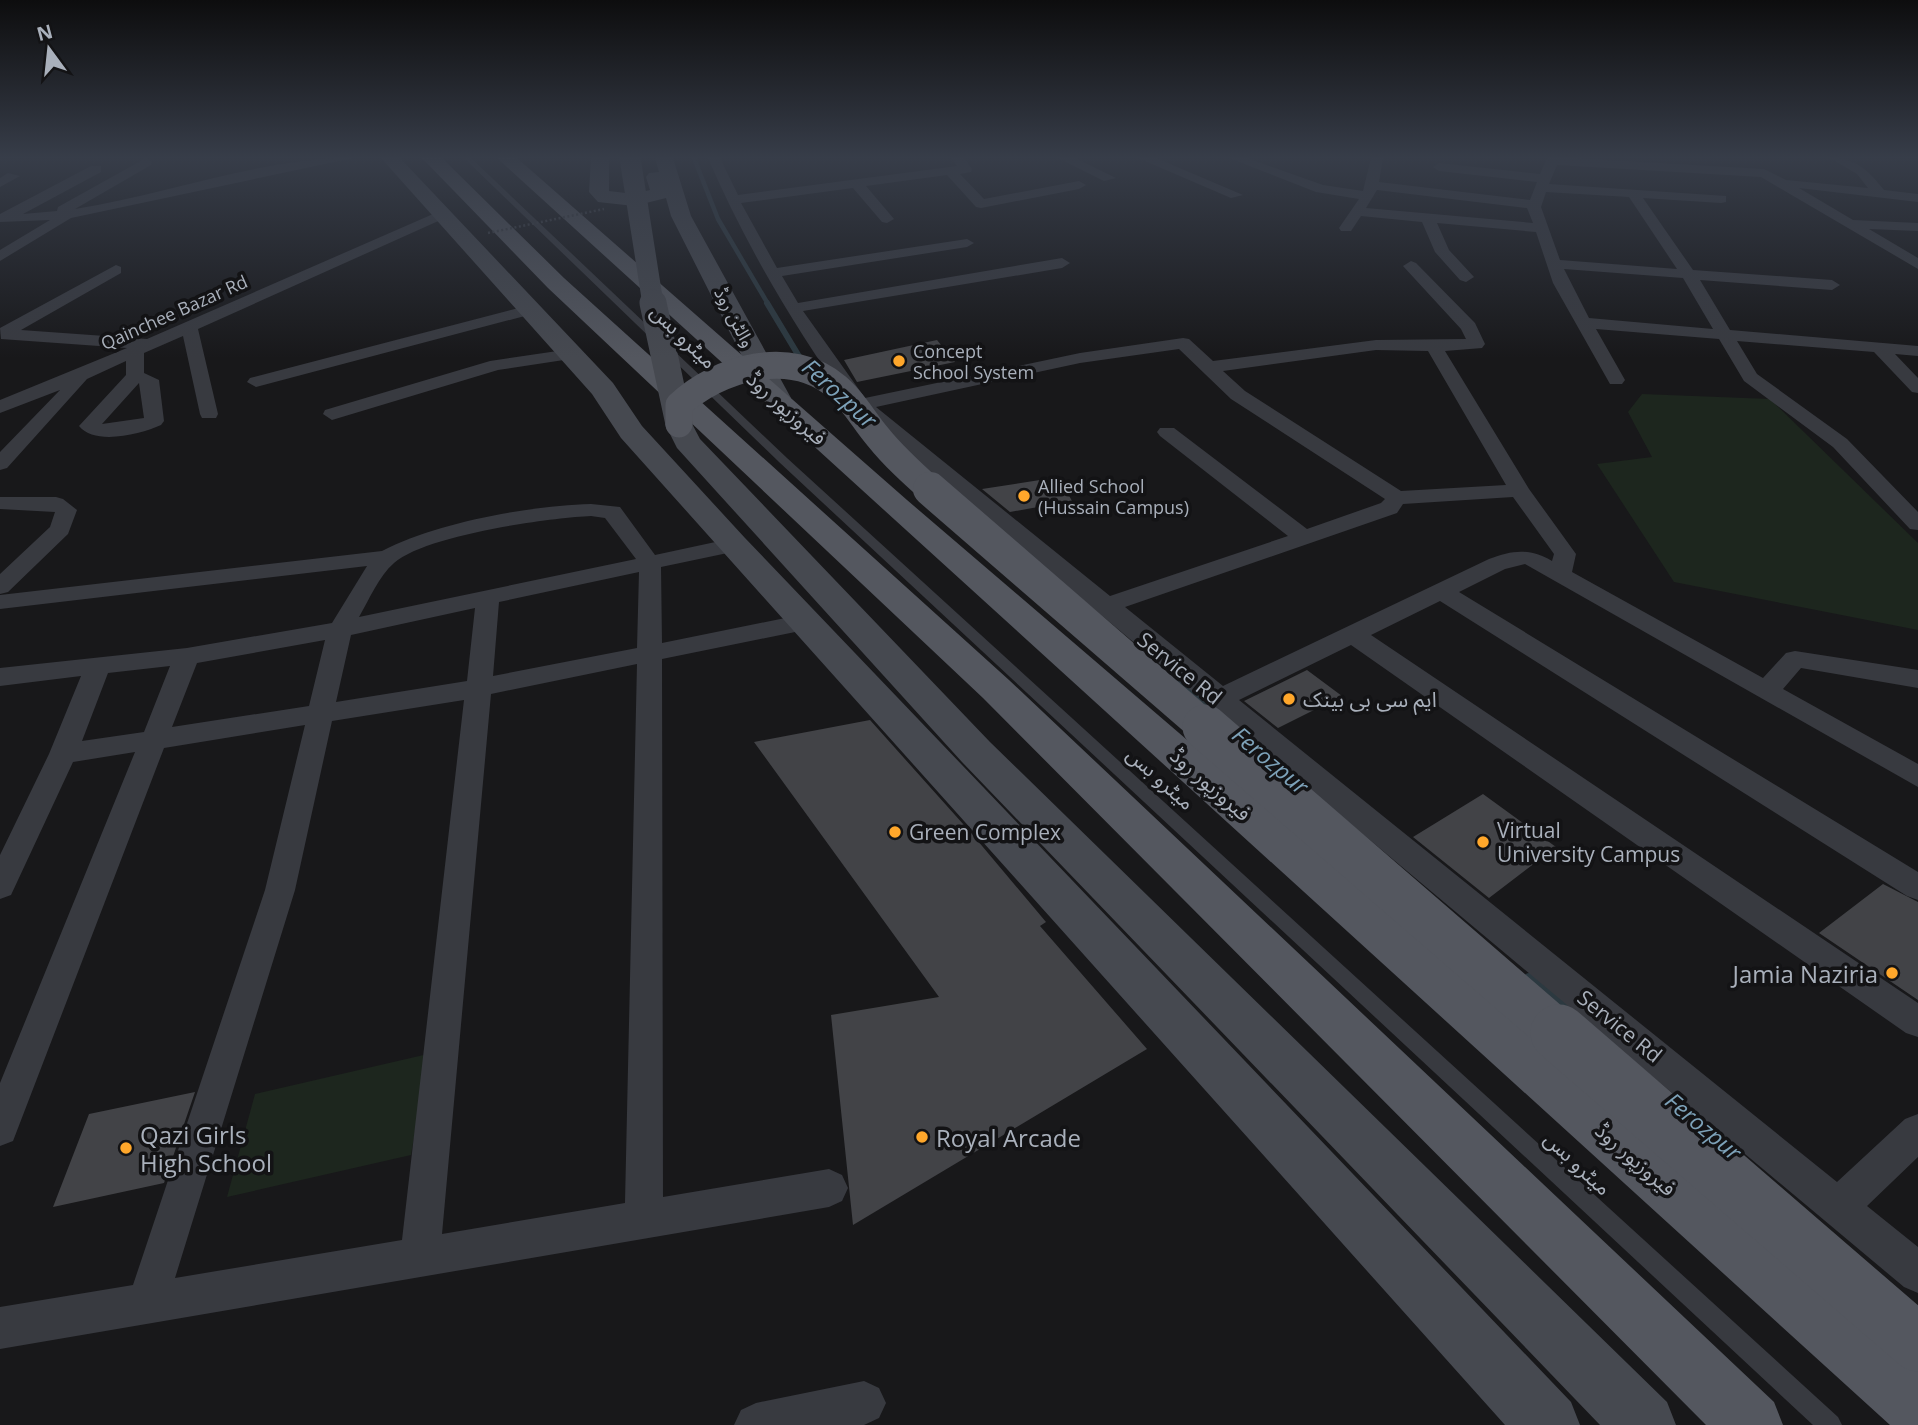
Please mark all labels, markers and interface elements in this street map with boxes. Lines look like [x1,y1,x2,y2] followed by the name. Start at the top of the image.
[14,14,84,84] north arrow
[34,18,55,47] text: N
[97,269,251,355] street label: Qainchee Bazar Rd
[709,283,761,351] street label: والٹن روڈ
[645,297,723,375] street label: میٹرو بس
[913,339,1034,384] place label: Concept School System
[796,351,885,436] water label: Ferozpur
[891,353,907,369] marker: Concept School System
[741,365,833,451] street label: فیروزپور روڈ
[1038,474,1189,519] place label: Allied School (Hussain Campus)
[1016,488,1032,504] marker: Allied School (Hussain Campus)
[1132,625,1228,711] street label: Service Rd
[1303,685,1437,715] place label: ایم سی بی بینک
[1281,691,1297,707] marker: ایم سی بی بینک
[1226,719,1317,802] water label: Ferozpur
[1121,740,1201,816] street label: میٹرو بس
[1165,741,1257,827] street label: فیروزپور روڈ
[1497,816,1680,868] place label: Virtual University Campus
[909,818,1061,846] place label: Green Complex
[887,824,903,840] marker: Green Complex
[1475,834,1491,850] marker: Virtual University Campus
[1730,957,1878,990] place label: Jamia Naziria
[1884,965,1900,981] marker: Jamia Naziria
[1572,983,1668,1069] street label: Service Rd
[1659,1085,1750,1168] water label: Ferozpur
[1590,1116,1682,1202] street label: فیروزپور روڈ
[140,1118,272,1179] place label: Qazi Girls High School
[936,1121,1081,1154] place label: Royal Arcade
[1538,1125,1618,1201] street label: میٹرو بس
[914,1129,930,1145] marker: Royal Arcade
[118,1140,134,1156] marker: Qazi Girls High School

